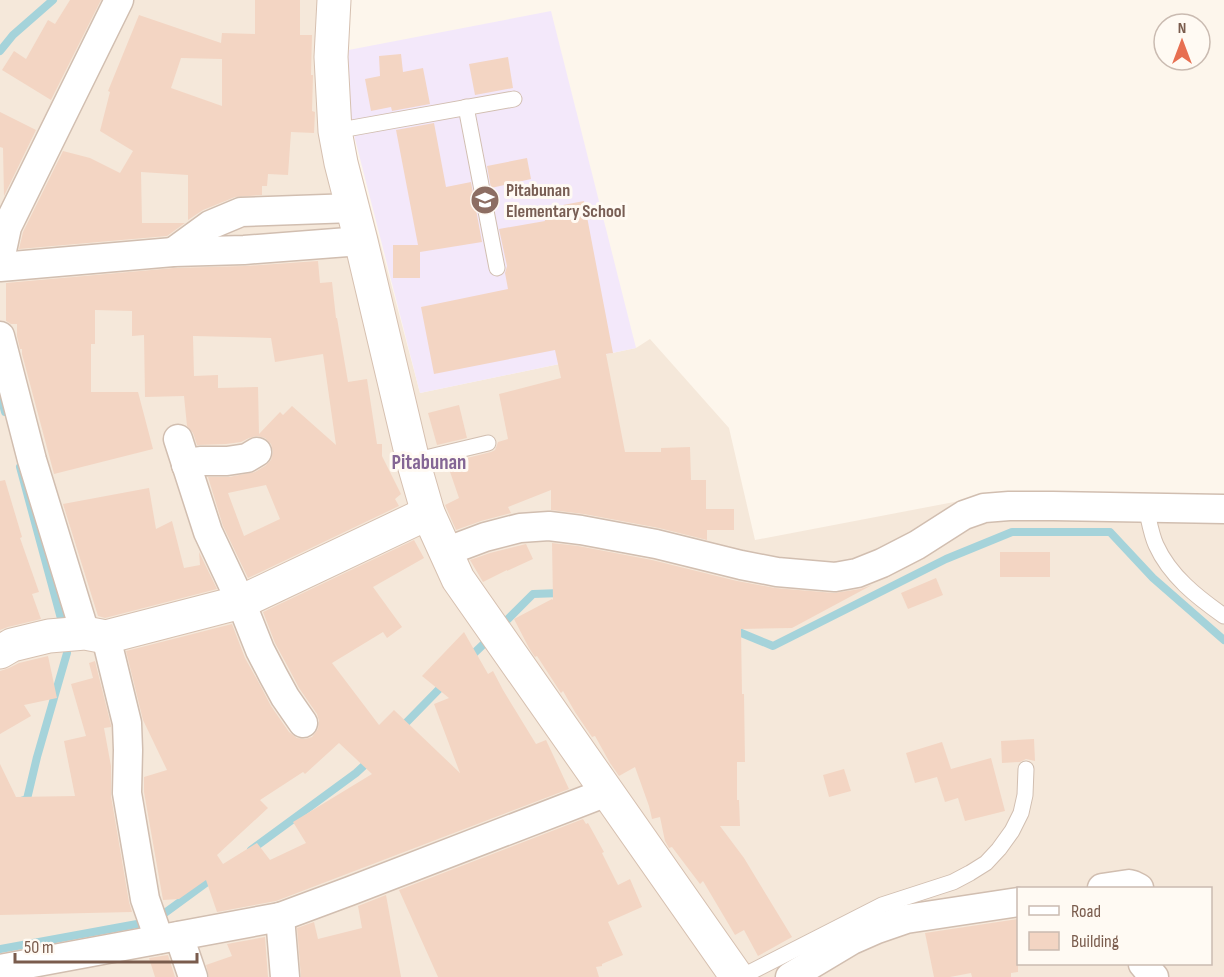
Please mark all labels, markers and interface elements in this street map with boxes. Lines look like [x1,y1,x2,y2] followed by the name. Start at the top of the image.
[1152,12,1212,72] north arrow
[1178,19,1186,38] text: N
[506,180,625,222] place label: Pitabunan Elementary School
[469,184,501,216] school or university icon: Pitabunan Elementary School
[392,450,466,475] district label: Pitabunan
[1017,887,1212,965] legend
[1071,901,1101,922] text: Road
[15,926,196,964] scale bar
[1071,931,1119,952] text: Building
[24,937,54,958] text: 50 m

